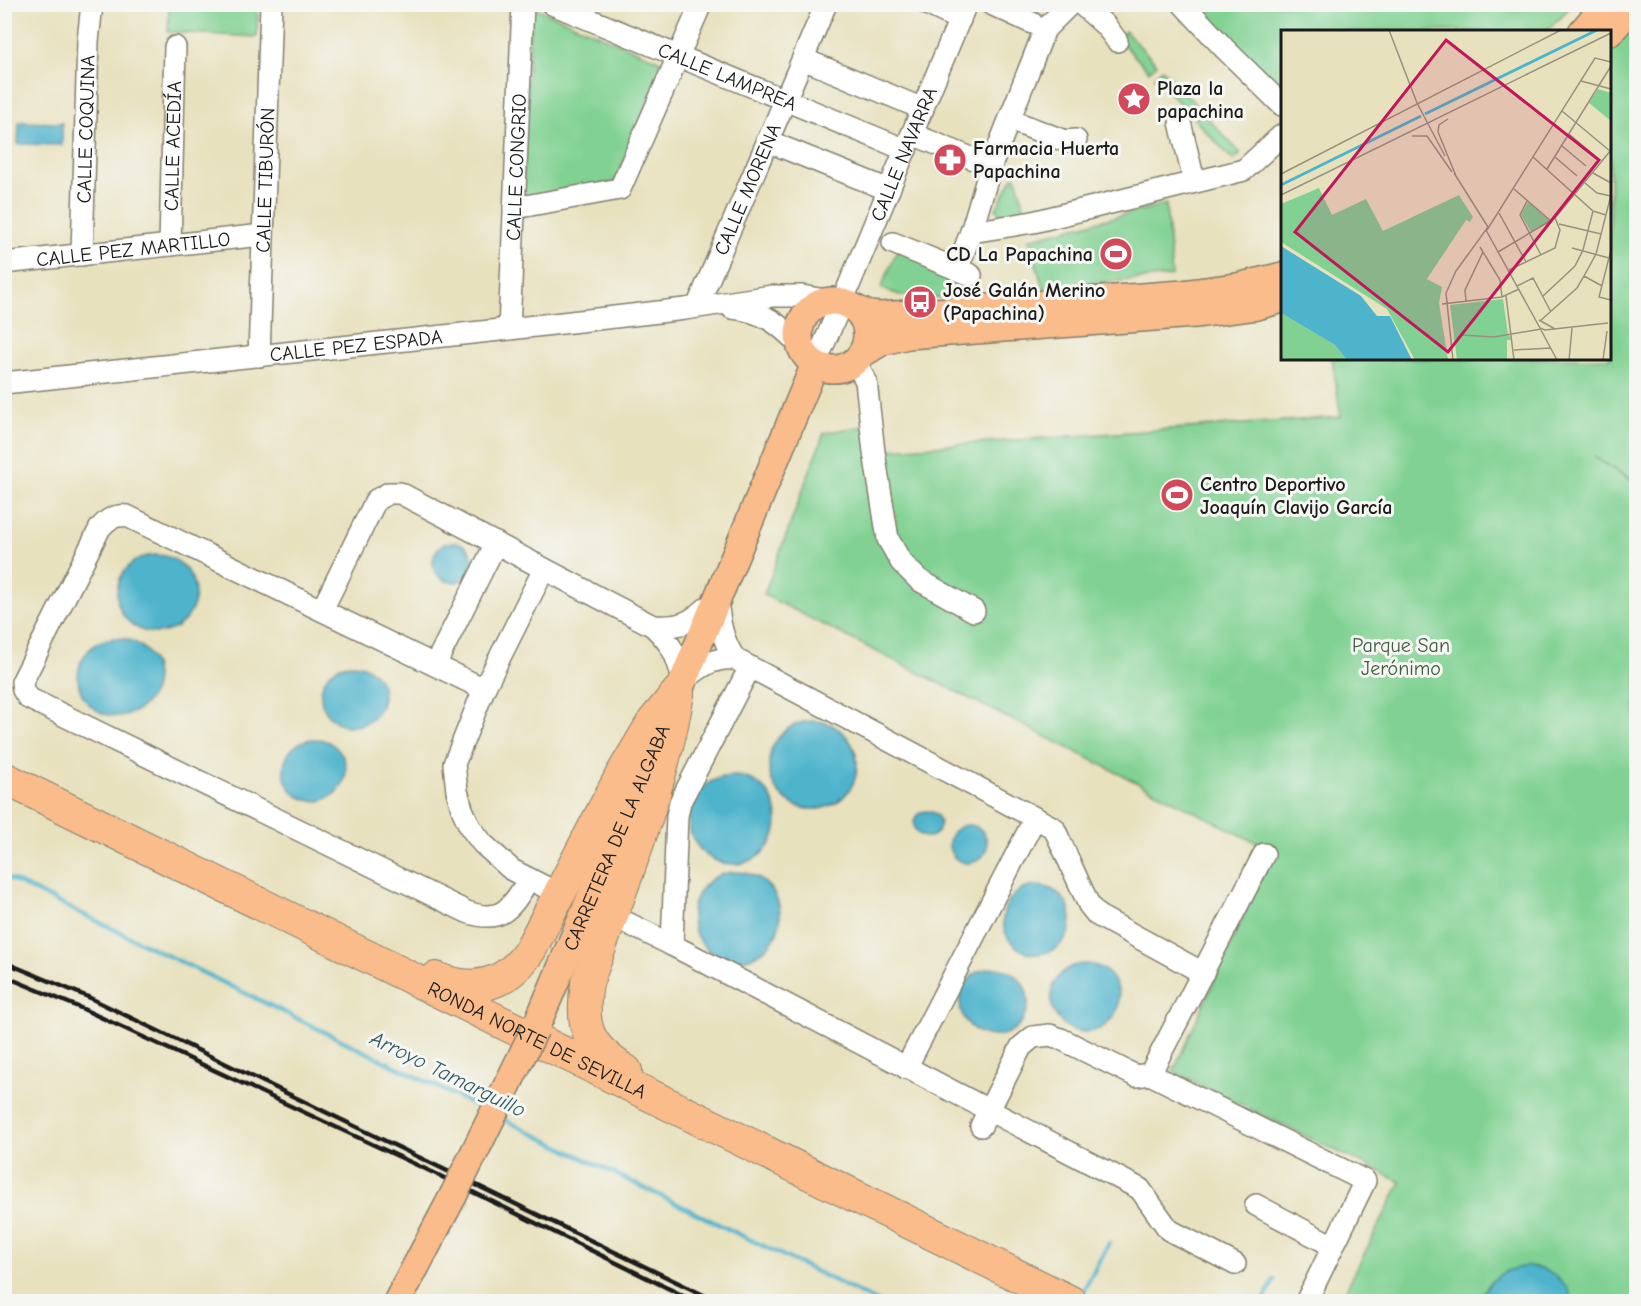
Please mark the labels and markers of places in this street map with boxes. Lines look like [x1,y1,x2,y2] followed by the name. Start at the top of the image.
[1157,77,1244,123] place label: Plaza la papachina
[1116,81,1152,117] place icon: Plaza la papachina
[973,137,1119,183] place label: Farmacia Huerta Papachina
[932,142,968,178] pharmacy icon: Farmacia Huerta Papachina
[1098,236,1134,272] sports icon: CD La Papachina
[946,243,1093,266] place label: CD La Papachina
[943,279,1105,325] place label: José Galán Merino (Papachina)
[902,284,938,320] bus stop icon: José Galán Merino (Papachina)
[1200,473,1393,519] place label: Centro Deportivo Joaquín Clavijo García
[1159,477,1195,513] sports icon: Centro Deportivo Joaquín Clavijo García

